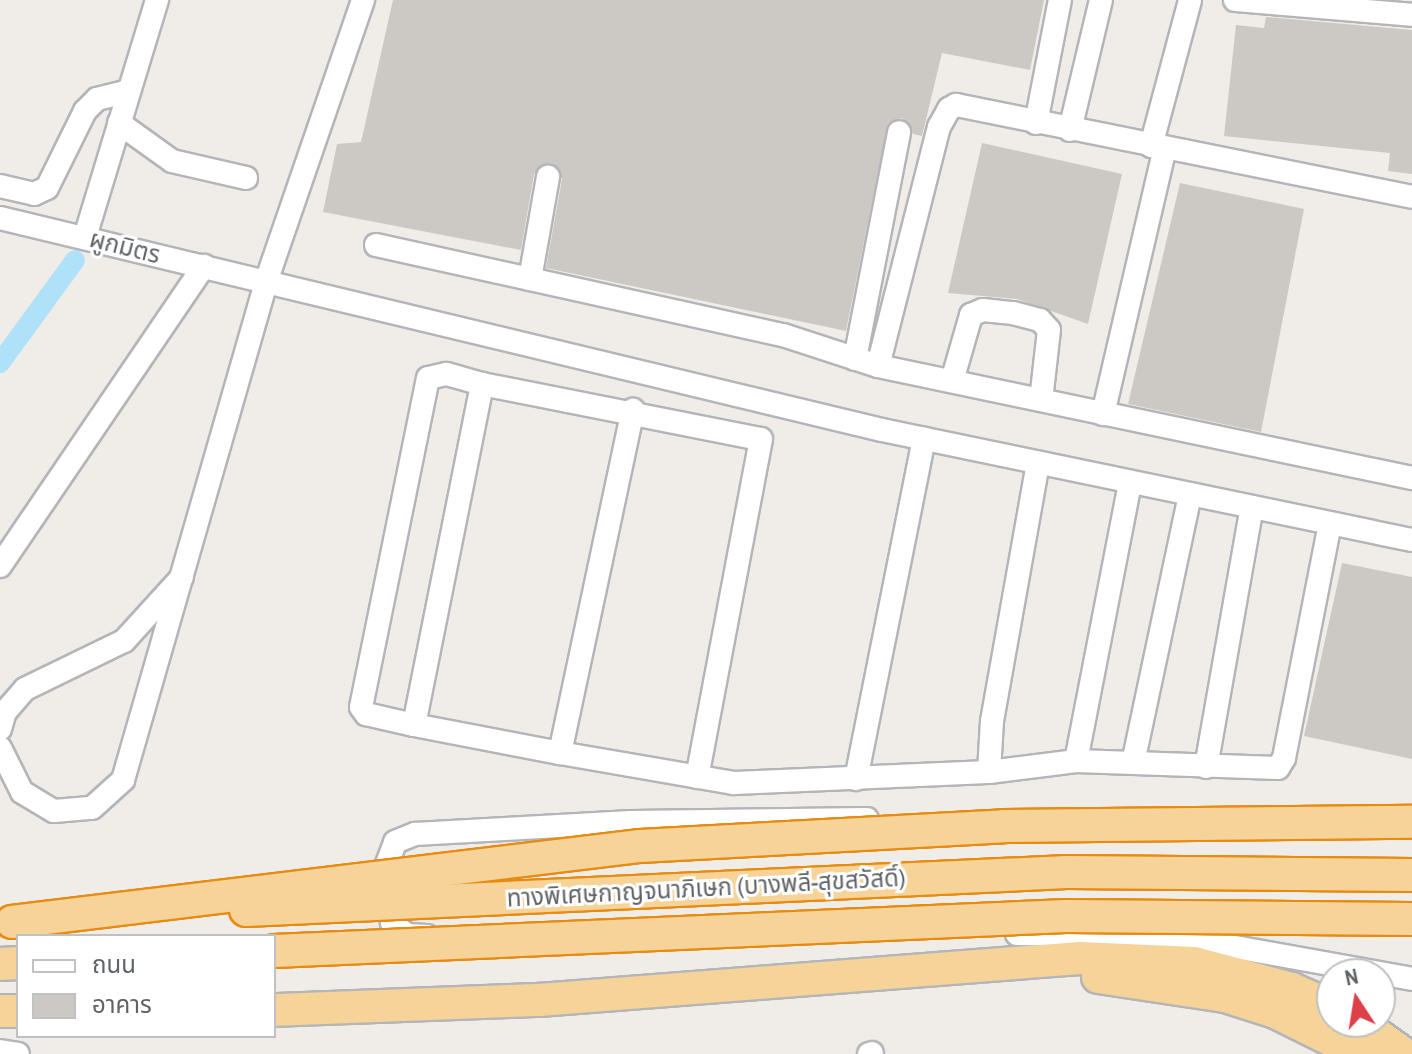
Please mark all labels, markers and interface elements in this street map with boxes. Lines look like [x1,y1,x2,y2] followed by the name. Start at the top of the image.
[87,224,163,270] street label: ผูกมิตร
[506,863,906,913] street label: ทางพิเศษกาญจนาภิเษก (บางพลี-สุขสวัสดิ์)
[16,934,276,1038] legend
[92,948,136,980] text: ถนน
[1316,958,1396,1038] north arrow
[1342,960,1361,993] text: N
[92,988,152,1020] text: อาคาร

